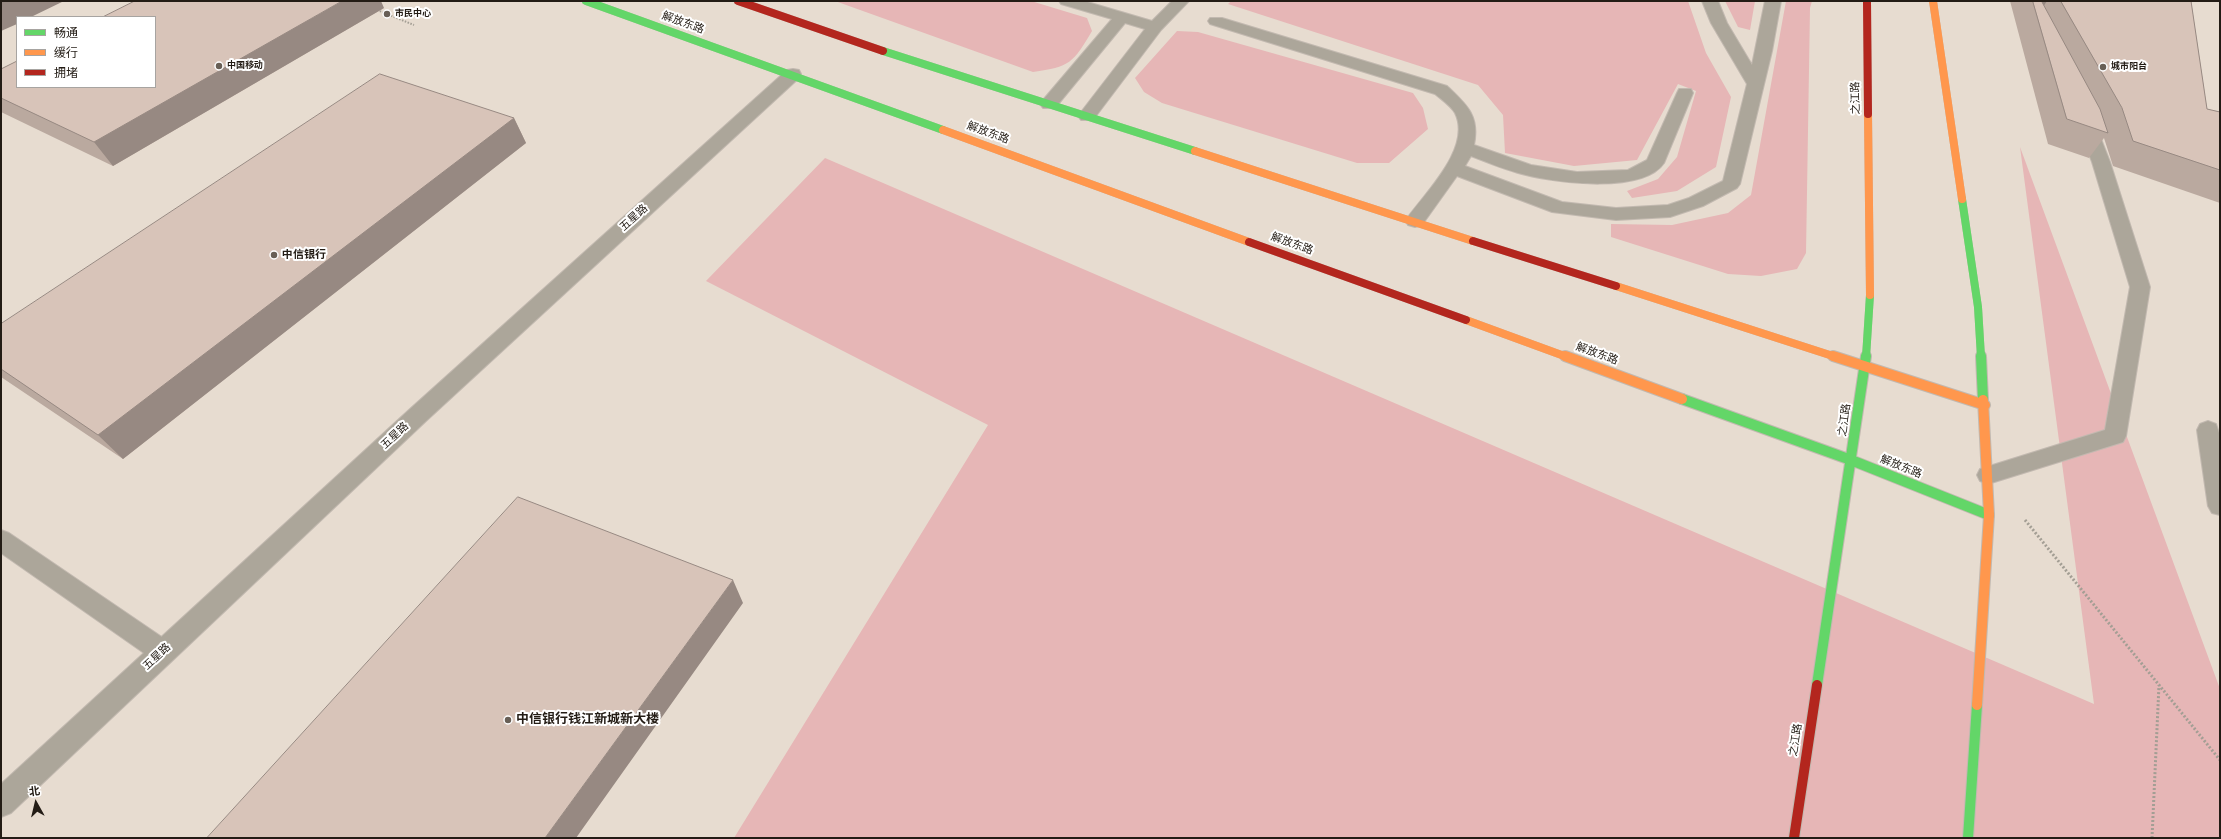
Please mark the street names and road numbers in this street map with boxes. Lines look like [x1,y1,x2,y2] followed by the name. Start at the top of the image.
[660,9,706,37] street label: 解放东路
[1849,81,1863,115] street label: 之江路
[965,119,1011,147] street label: 解放东路
[617,202,651,234] street label: 五星路
[1269,230,1315,258] street label: 解放东路
[1574,340,1620,368] street label: 解放东路
[1836,403,1854,437] street label: 之江路
[378,420,412,452] street label: 五星路
[1878,453,1924,481] street label: 解放东路
[140,641,174,673] street label: 五星路
[1787,723,1805,757] street label: 之江路

